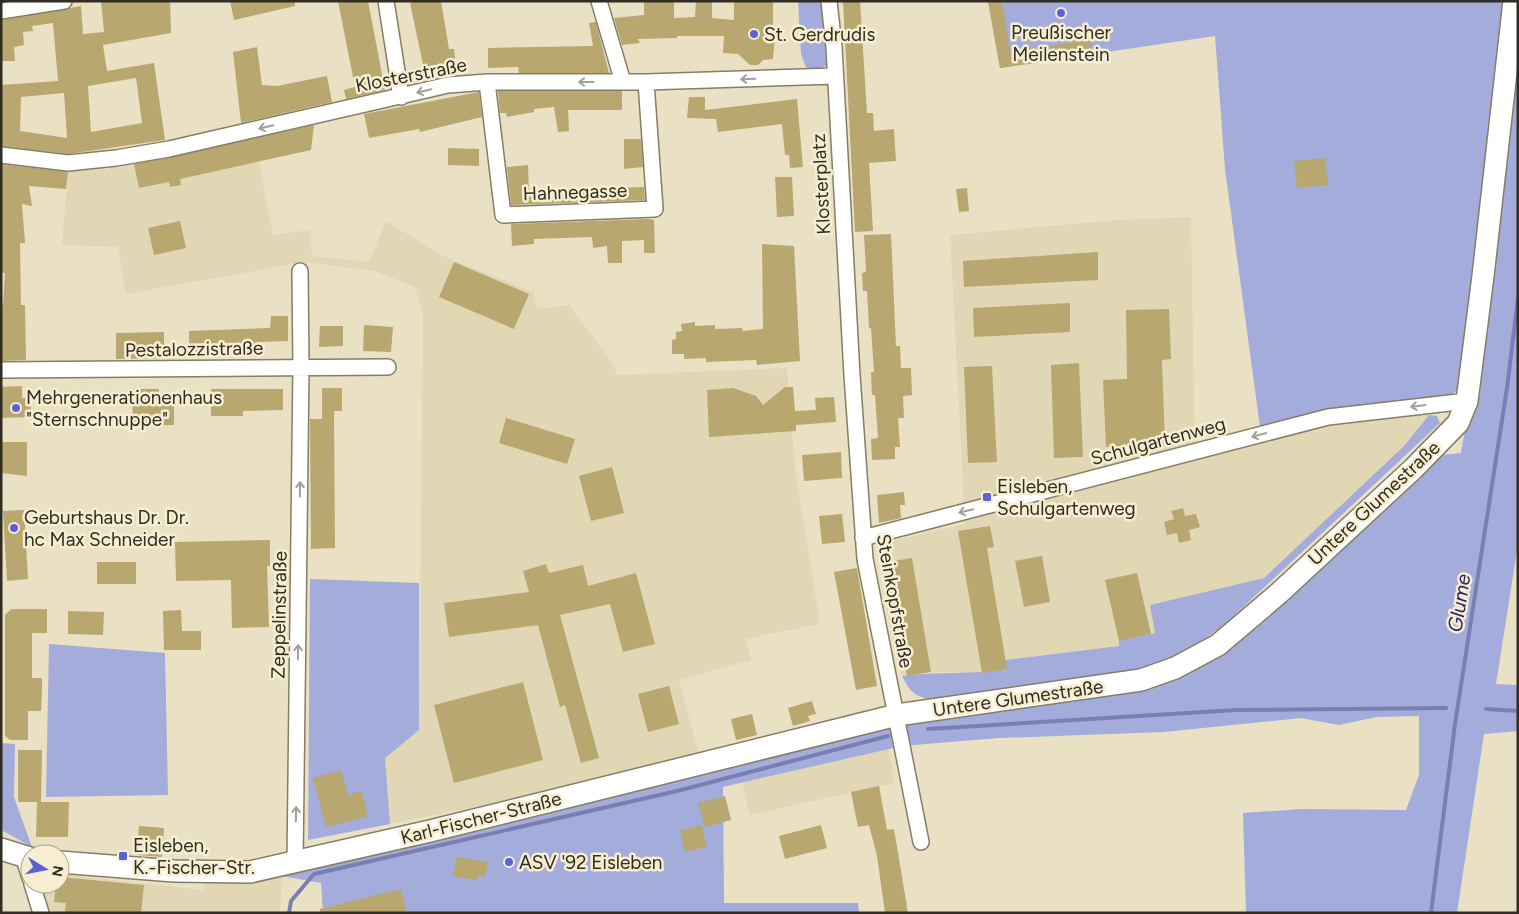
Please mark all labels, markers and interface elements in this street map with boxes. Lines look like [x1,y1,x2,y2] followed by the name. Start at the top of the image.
[1055,7,1067,19] marker: Preußischer Meilenstein
[1011,21,1112,66] place label: Preußischer Meilenstein
[764,23,875,46] place label: St. Gerdrudis
[748,28,760,40] marker: St. Gerdrudis
[353,53,469,97] street label: Klosterstraße
[740,74,756,83] one-way arrow
[578,77,594,87] one-way arrow
[417,87,433,96] one-way arrow
[258,122,274,132] one-way arrow
[807,133,835,235] street label: Klosterplatz
[522,179,628,205] street label: Hahnegasse
[125,336,263,362] street label: Pestalozzistraße
[26,386,222,431] place label: Mehrgenerationenhaus "Sternschnuppe"
[1410,401,1426,411] one-way arrow
[10,402,22,414] marker: Mehrgenerationenhaus "Sternschnuppe"
[1088,412,1228,470] street label: Schulgartenweg
[1251,431,1267,440] one-way arrow
[1303,436,1445,570] street label: Untere Glumestraße
[997,475,1136,520] place label: Eisleben, Schulgartenweg
[295,481,305,498] one-way arrow
[981,491,993,503] marker: Eisleben, Schulgartenweg
[24,506,189,551] place label: Geburtshaus Dr. Dr. hc Max Schneider
[958,506,974,516] one-way arrow
[8,522,20,534] marker: Geburtshaus Dr. Dr. hc Max Schneider
[872,532,918,670] street label: Steinkopfstraße
[266,551,292,679] street label: Zeppelinstraße
[1443,572,1475,634] water label: Glume
[294,644,303,660] one-way arrow
[931,675,1105,721] street label: Untere Glumestraße
[398,787,564,849] street label: Karl-Fischer-Straße
[291,806,301,822] one-way arrow
[133,834,255,879] place label: Eisleben, K.-Fischer-Str.
[20,844,70,894] north arrow
[117,850,129,862] marker: Eisleben, K.-Fischer-Str.
[519,851,662,874] place label: ASV '92 Eisleben
[503,856,515,868] marker: ASV '92 Eisleben
[48,864,67,878] text: N

